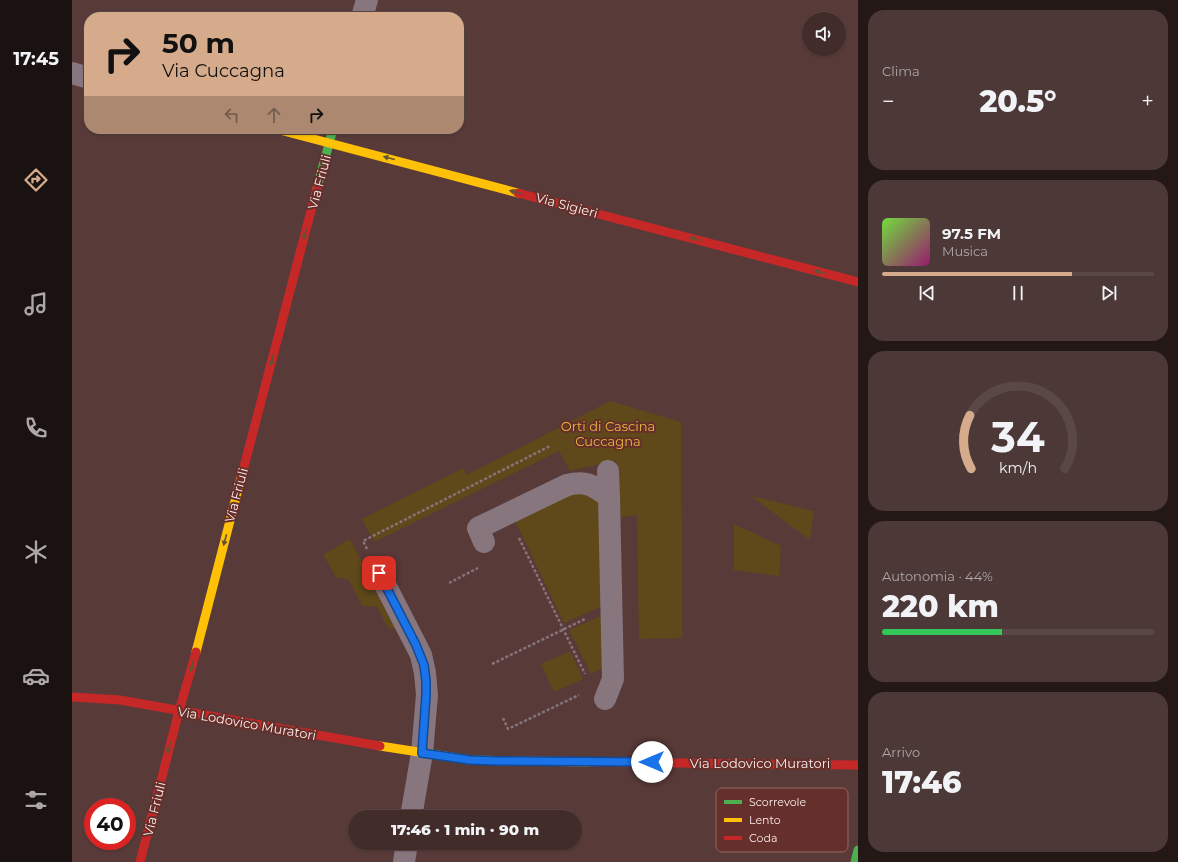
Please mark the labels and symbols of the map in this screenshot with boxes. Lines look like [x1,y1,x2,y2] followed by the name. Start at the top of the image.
[304,153,334,211] street label: Via Friuli
[383,155,395,161] one-way arrow
[509,188,521,194] one-way arrow
[534,189,600,221] street label: Via Sigieri
[301,228,307,241] one-way arrow
[688,236,700,242] one-way arrow
[814,269,827,275] one-way arrow
[268,354,274,366] one-way arrow
[561,418,655,449] park label: Orti di Cascina Cuccagna
[221,466,251,524] street label: Via Friuli
[222,534,228,546] one-way arrow
[362,556,396,590] pin
[189,660,195,672] one-way arrow
[176,703,318,743] street label: Via Lodovico Muratori
[631,741,673,783] position arrow
[166,743,172,755] one-way arrow
[690,755,830,771] street label: Via Lodovico Muratori
[139,780,169,838] street label: Via Friuli
[716,788,848,852] legend
[749,795,807,809] text: Scorrevole
[84,798,136,850] speed limit sign: 40
[749,813,781,827] text: Lento
[749,831,777,845] text: Coda

